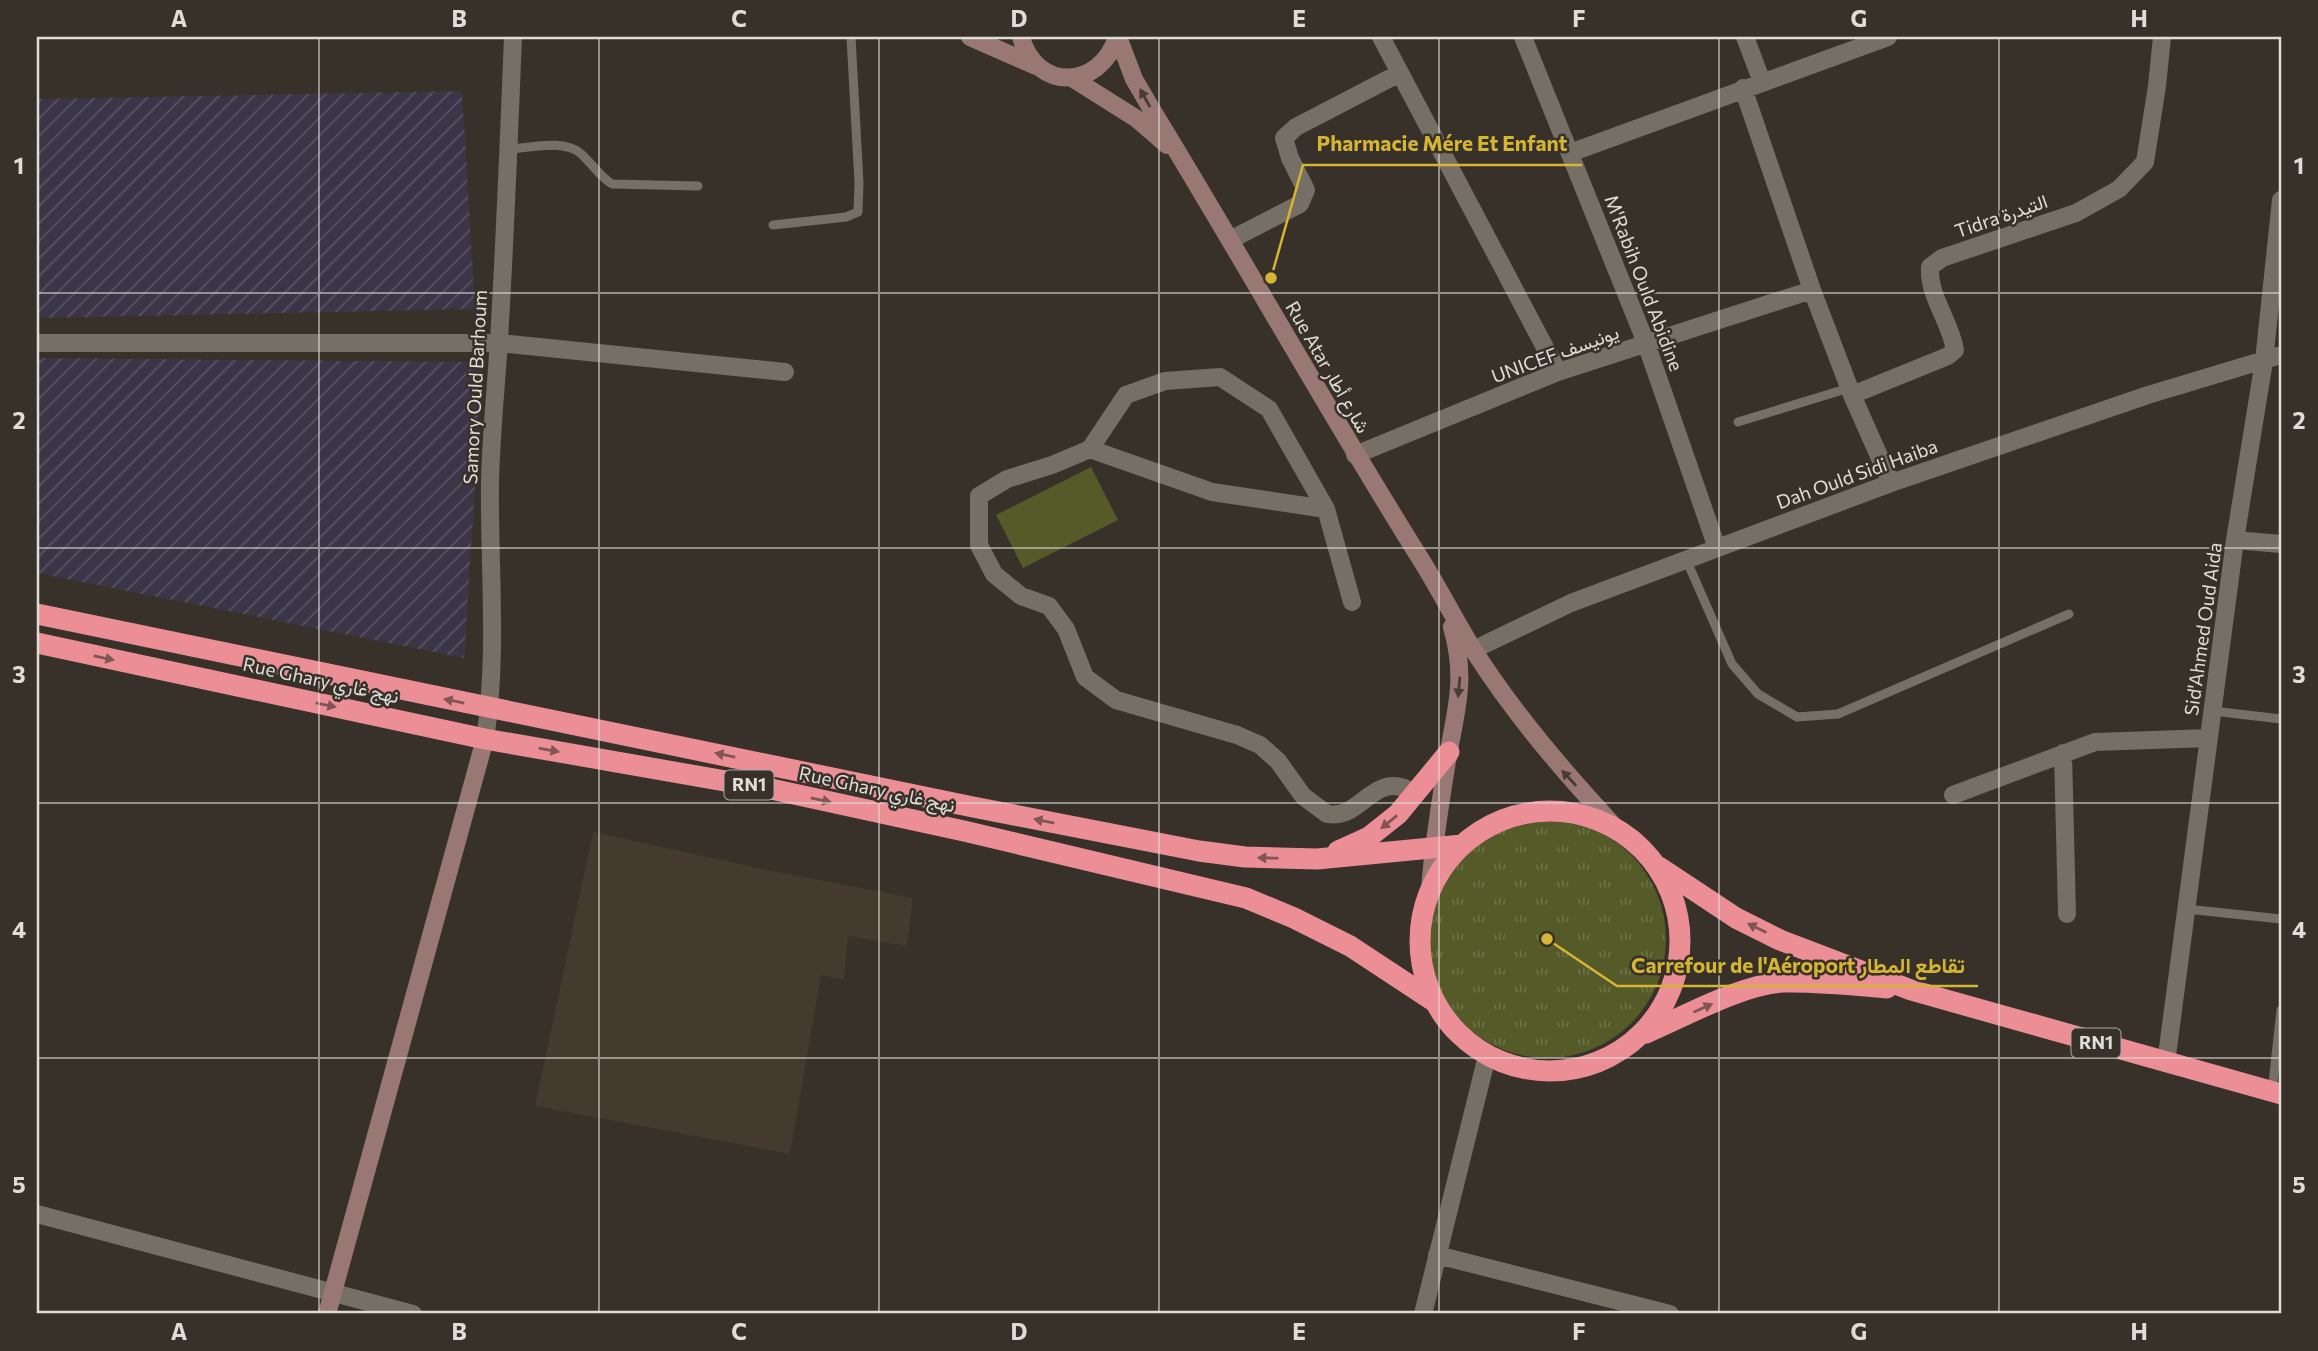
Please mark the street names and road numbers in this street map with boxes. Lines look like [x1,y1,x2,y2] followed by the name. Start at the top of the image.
[1951,189,2051,243] street label: Tidra التيدرة
[1600,191,1689,374] street label: M'Rabih Ould Abidine
[458,289,491,485] street label: Samory Ould Barhoum
[1280,297,1375,438] street label: Rue Atar شارع أطار
[1488,320,1622,388] street label: UNICEF يونيسف
[1773,434,1941,513] street label: Dah Ould Sidi Haiba
[2179,541,2226,717] street label: Sid'Ahmed Oud Aida
[240,652,401,712] street label: Rue Ghary نهج غاري
[796,761,957,821] street label: Rue Ghary نهج غاري
[724,770,774,800] road number: RN1
[2072,1028,2120,1058] road number: RN1

